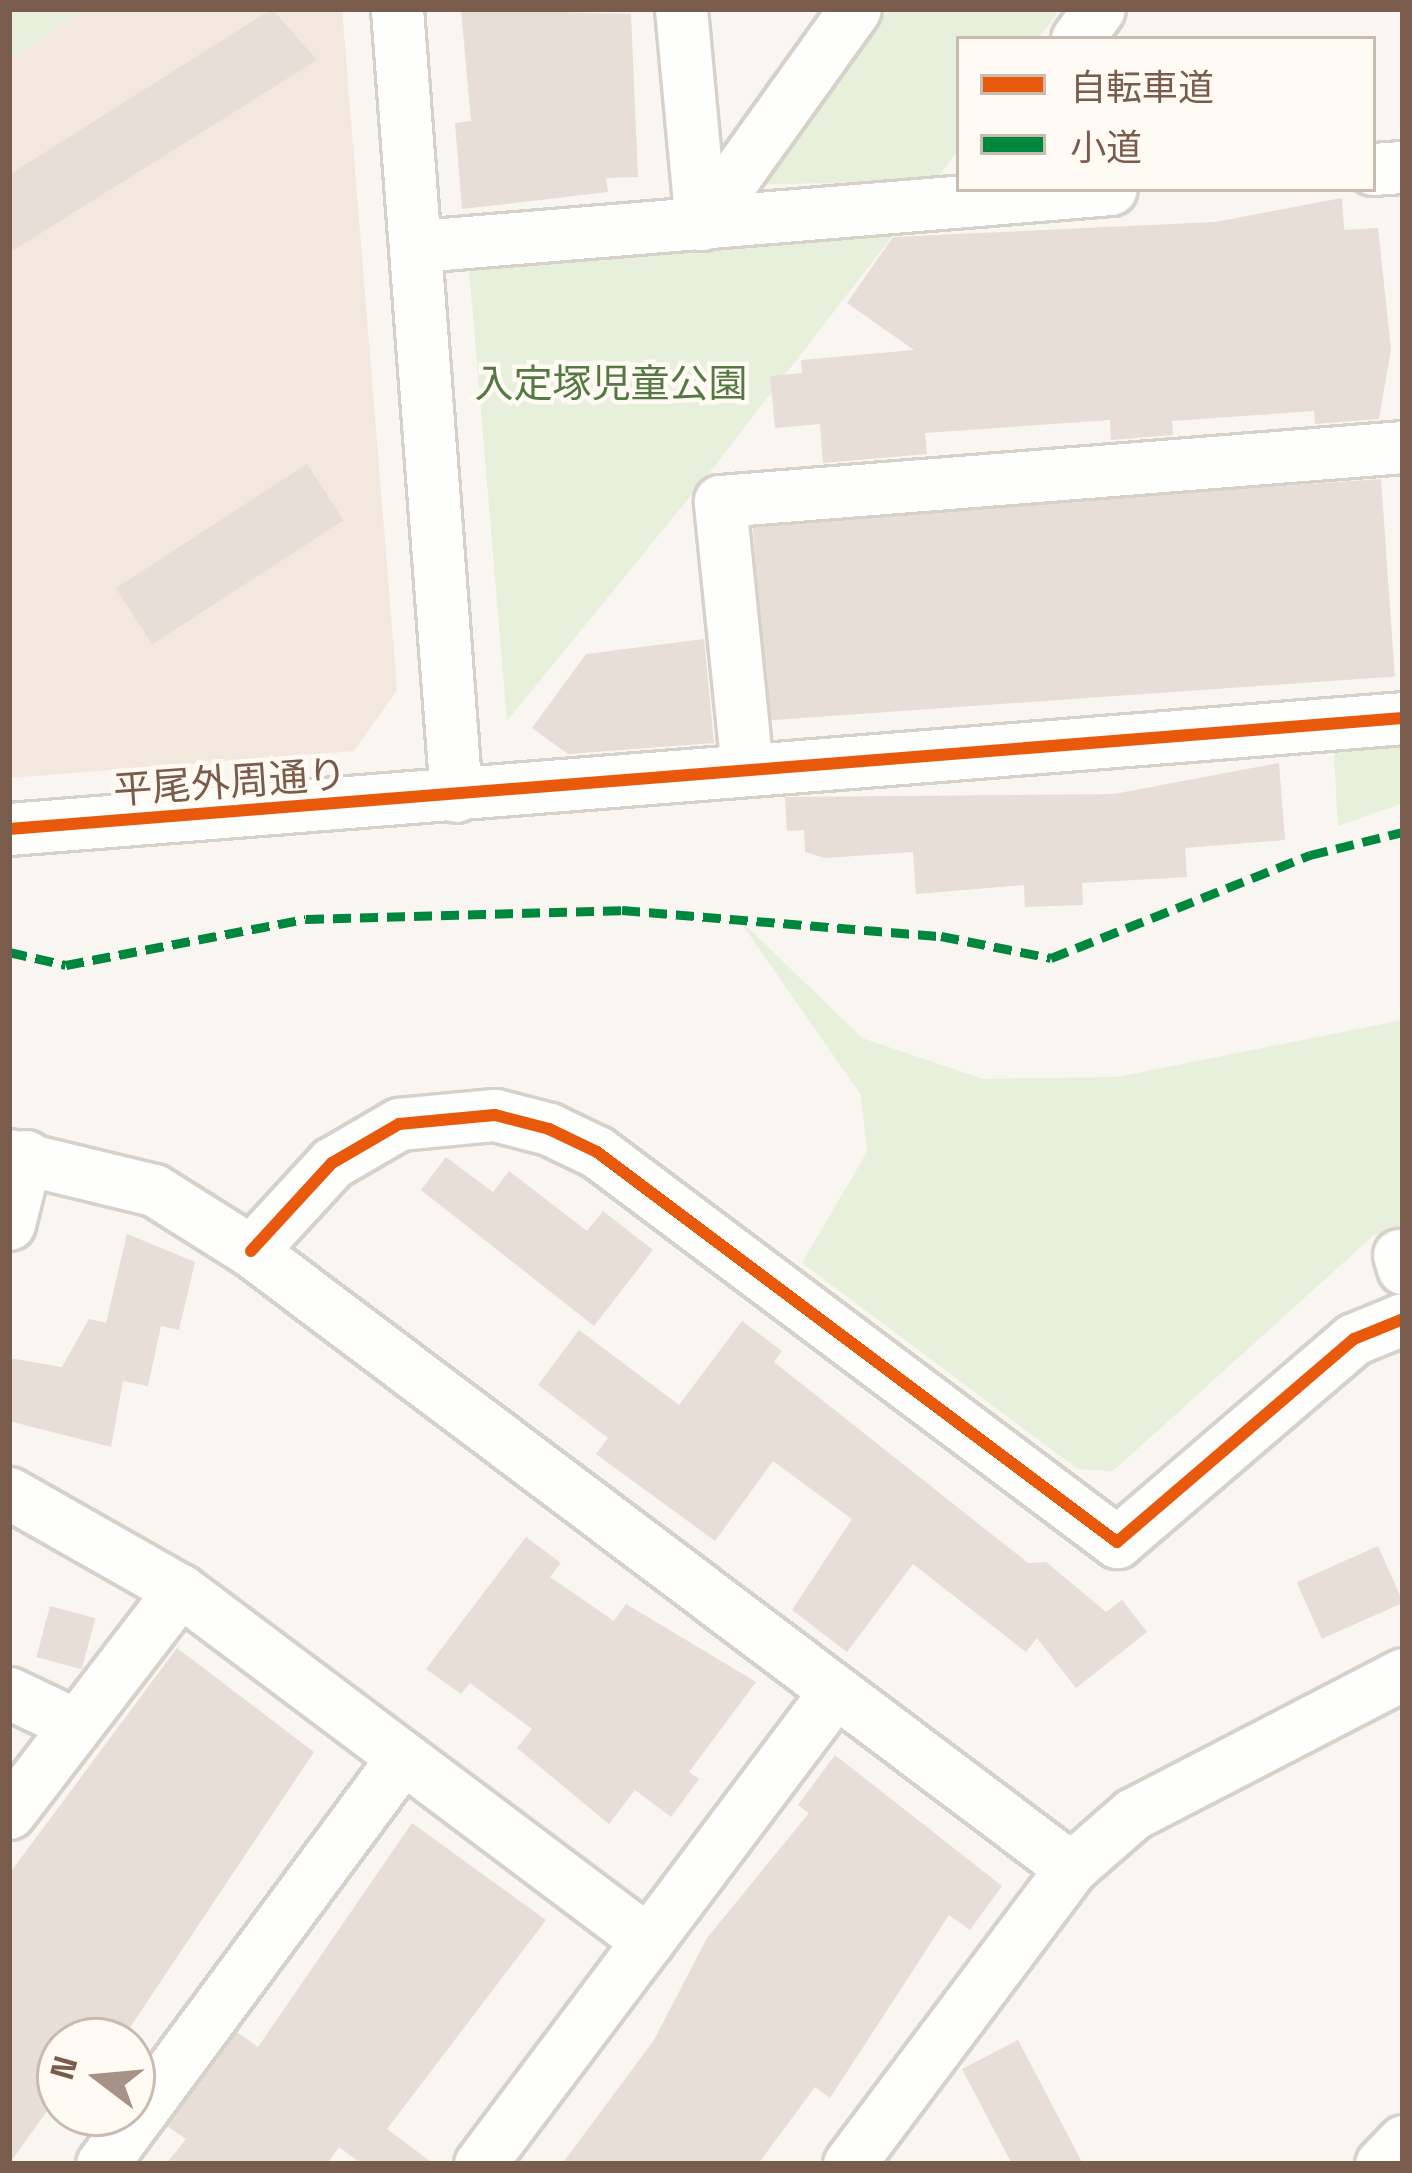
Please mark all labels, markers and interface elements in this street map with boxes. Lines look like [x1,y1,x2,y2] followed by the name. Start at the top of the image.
[956,36,1376,192] legend
[1070,65,1214,111] text: 自転車道
[1070,125,1142,171] text: 小道
[475,361,747,407] park label: 入定塚児童公園
[112,751,348,815] street label: 平尾外周通り
[36,2017,156,2137] north arrow
[41,2051,88,2084] text: N

